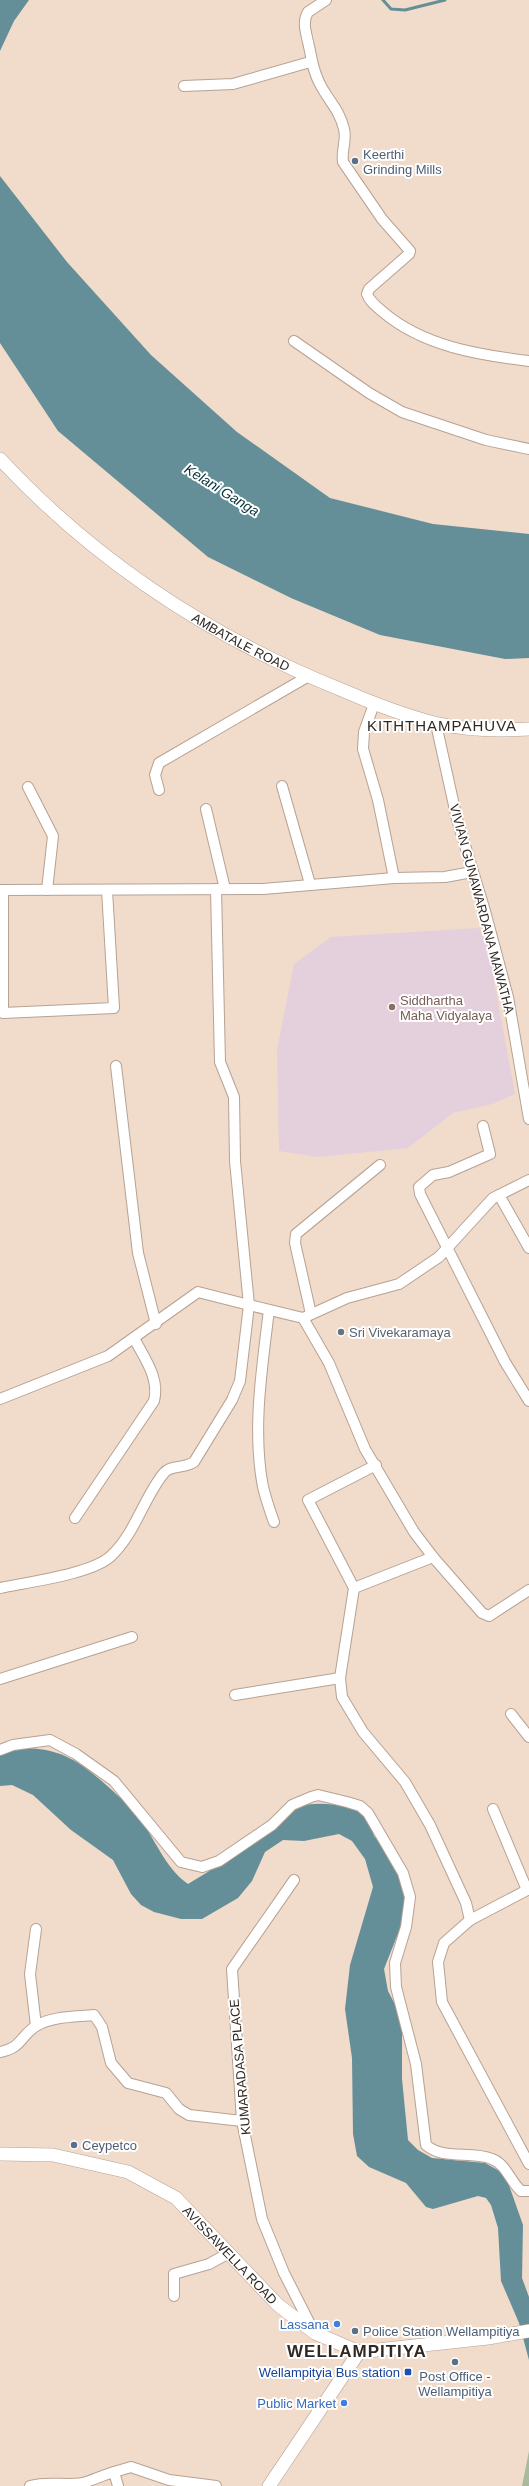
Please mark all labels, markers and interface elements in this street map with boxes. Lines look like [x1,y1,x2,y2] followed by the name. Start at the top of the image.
[363,147,442,177] place label: Keerthi Grinding Mills
[350,156,360,166] marker: Keerthi Grinding Mills
[182,461,262,519] water label: Kelani Ganga
[189,609,292,674] street label: AMBATALE ROAD
[367,717,517,734] district label: KITHTHAMPAHUVA
[447,802,517,1016] street label: VIVIAN GUNAWARDANA MAWATHA
[400,993,493,1023] place label: Siddhartha Maha Vidyalaya
[387,1002,397,1012] marker: Siddhartha Maha Vidyalaya
[349,1325,451,1340] place label: Sri Vivekaramaya
[336,1327,346,1337] marker: Sri Vivekaramaya
[227,1998,253,2136] street label: KUMARADASA PLACE
[82,2138,137,2153] place label: Ceypetco
[69,2140,79,2150] marker: Ceypetco
[180,2203,280,2307] street label: AVISSAWELLA ROAD
[280,2317,330,2332] place label: Lassana
[332,2319,342,2329] marker: Lassana
[363,2324,520,2339] place label: Police Station Wellampitiya
[350,2326,360,2336] marker: Police Station Wellampitiya
[287,2342,427,2361] district label: WELLAMPITIYA
[450,2357,460,2367] marker: Post Office - Wellampitiya
[259,2365,400,2380] place label: Wellampityia Bus station
[403,2367,413,2377] marker: Wellampityia Bus station
[418,2369,492,2399] place label: Post Office - Wellampitiya
[257,2396,336,2411] place label: Public Market
[339,2398,349,2408] marker: Public Market

